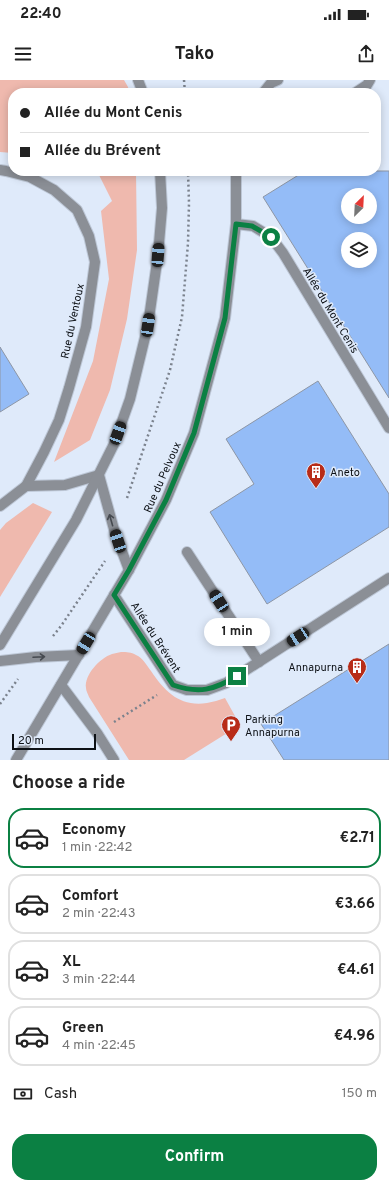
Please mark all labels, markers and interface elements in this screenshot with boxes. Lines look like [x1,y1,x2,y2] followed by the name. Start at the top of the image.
[20,5,62,24] text: 22:40
[12,43,34,65] icon: menu
[175,43,214,66] text: Tako
[355,43,377,65] icon: share
[44,104,182,123] text: Allée du Mont Cenis
[44,142,161,161] text: Allée du Brévent
[341,188,377,224] north arrow
[341,188,377,268] map controls
[262,228,280,246] route start
[341,232,377,268] button: layers
[151,243,165,267] car
[299,265,361,356] street label: Allée du Mont Cenis
[58,282,88,360] street label: Rue du Ventoux
[140,312,156,338] car
[108,420,128,446] car
[141,439,185,515] street label: Rue du Pelvoux
[305,461,327,489] building icon: Aneto
[330,466,360,480] place label: Aneto
[107,514,114,527] one-way arrow
[109,528,127,554] car
[207,588,231,614] car
[127,600,183,676] street label: Allée du Brévent
[204,618,270,646] callout: 1 min
[221,624,253,640] text: 1 min
[285,625,311,649] car
[75,630,97,656] car
[32,653,45,661] one-way arrow
[346,656,368,684] building icon: Annapurna
[288,661,343,675] place label: Annapurna
[228,667,246,685] route end
[245,713,300,740] place label: Parking Annapurna
[220,714,242,742] parking icon: Parking Annapurna
[12,732,96,751] scale bar
[18,734,44,748] text: 20 m
[12,772,125,795] text: Choose a ride
[14,820,50,856] icon: car
[62,821,126,840] text: Economy
[340,829,375,848] text: €2.71
[62,840,133,856] text: 1 min · 22:42
[14,886,50,922] icon: car
[62,887,119,906] text: Comfort
[335,895,375,914] text: €3.66
[62,906,136,922] text: 2 min · 22:43
[14,952,50,988] icon: car
[62,953,80,972] text: XL
[337,961,375,980] text: €4.61
[62,972,136,988] text: 3 min · 22:44
[14,1018,50,1054] icon: car
[62,1019,104,1038] text: Green
[334,1027,375,1046] text: €4.96
[62,1038,136,1054] text: 4 min · 22:45
[12,1083,34,1105] icon: cash
[44,1085,77,1104] text: Cash
[342,1086,377,1102] text: 150 m
[12,1134,377,1180] button: Confirm

